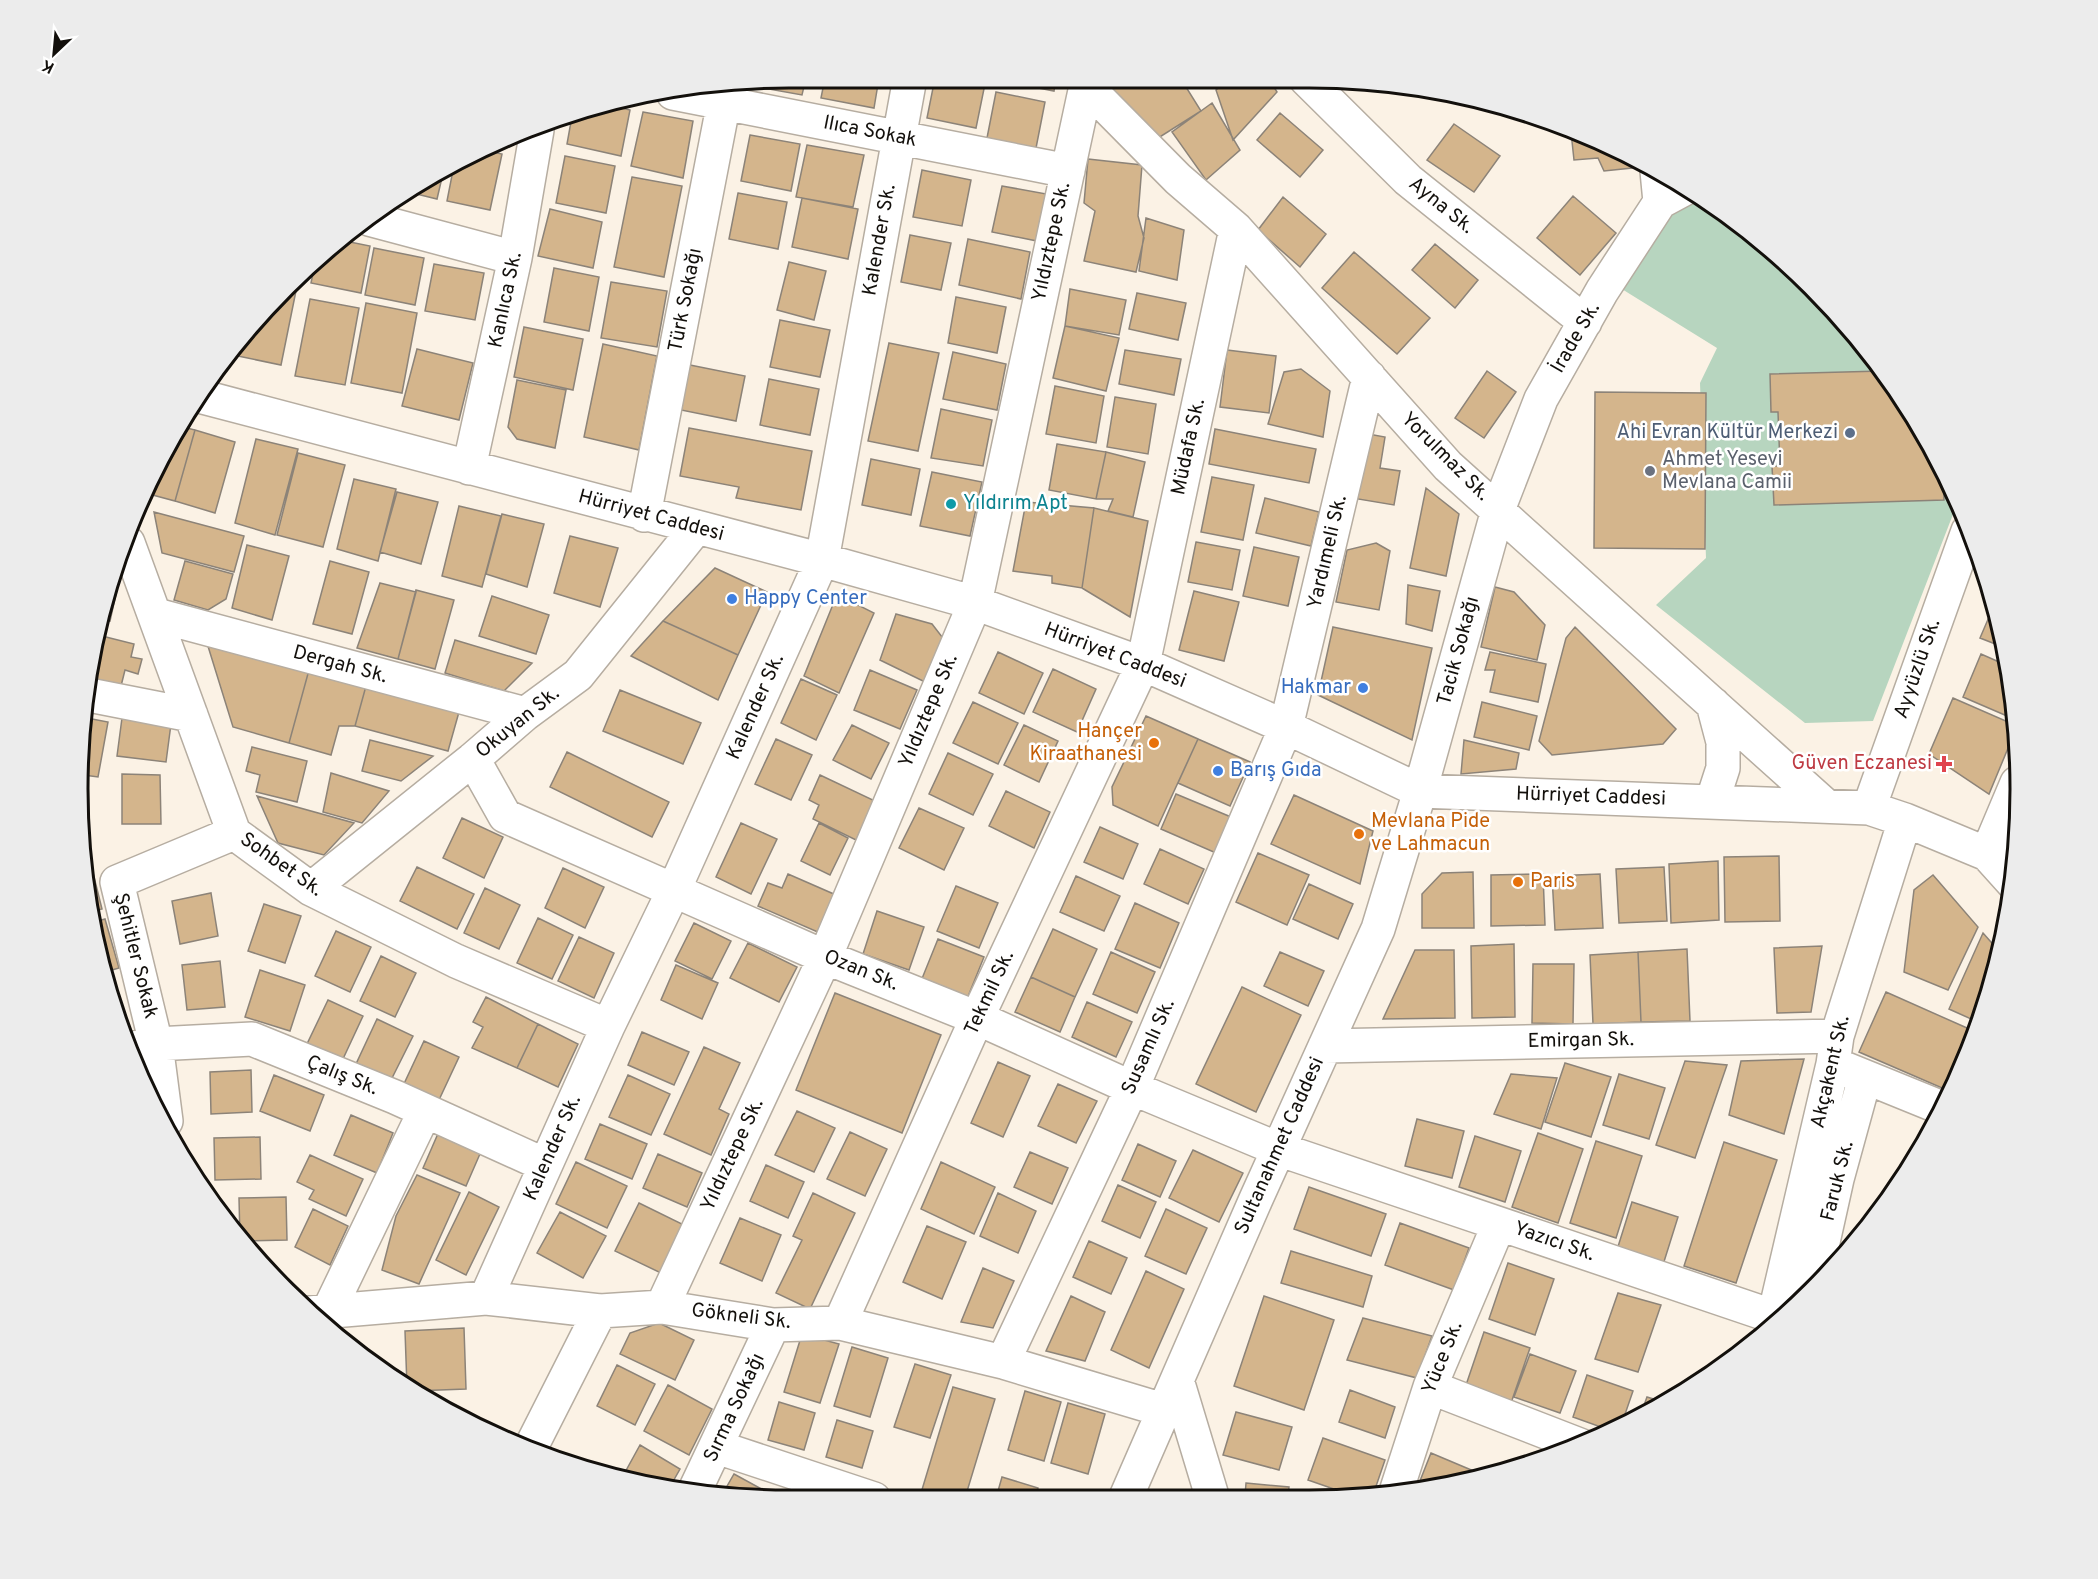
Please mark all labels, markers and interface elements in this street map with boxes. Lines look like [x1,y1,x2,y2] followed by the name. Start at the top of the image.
[24,24,84,84] north arrow
[39,54,58,77] text: K
[821,110,919,154] street label: llıca Sokak
[1403,172,1479,240] street label: Ayna Sk.
[1027,180,1077,304] street label: Yıldıztepe Sk.
[857,182,903,298] street label: Kalender Sk.
[663,246,709,354] street label: Türk Sokağı
[483,250,529,350] street label: Kanlıca Sk.
[1544,297,1607,378] street label: İrade Sk.
[1166,396,1212,498] street label: Müdafa Sk.
[1395,407,1495,507] street label: Yorulmaz Sk.
[1616,420,1838,446] place label: Ahi Evran Kültür Merkezi
[1843,426,1857,440] marker: Ahi Evran Kültür Merkezi
[1662,447,1792,496] place label: Ahmet Yesevi Mevlana Camii
[1643,464,1657,478] marker: Ahmet Yesevi Mevlana Camii
[575,484,727,548] street label: Hürriyet Caddesi
[963,491,1068,517] place label: Yıldırım Apt
[1302,492,1354,612] street label: Yardımeli Sk.
[944,497,958,511] marker: Yıldırım Apt
[744,586,867,612] place label: Happy Center
[725,592,739,606] marker: Happy Center
[1432,594,1486,708] street label: Tacik Sokağı
[1889,616,1947,722] street label: Ayyüzlü Sk.
[1040,617,1190,695] street label: Hürriyet Caddesi
[290,640,390,690] street label: Dergah Sk.
[721,650,791,764] street label: Kalender Sk.
[893,650,965,772] street label: Yıldıztepe Sk.
[1281,675,1351,701] place label: Hakmar
[471,681,565,765] street label: Okuyan Sk.
[1356,681,1370,695] marker: Hakmar
[1030,719,1142,768] place label: Hançer Kiraathanesi
[1147,736,1161,750] marker: Hançer Kiraathanesi
[1791,751,1932,777] place label: Güven Eczanesi
[1937,757,1951,771] marker: Güven Eczanesi
[1230,758,1321,784] place label: Barış Gıda
[1211,764,1225,778] marker: Barış Gıda
[1515,781,1667,813] street label: Hürriyet Caddesi
[1371,809,1490,858] place label: Mevlana Pide ve Lahmacun
[234,827,328,903] street label: Sohbet Sk.
[1352,827,1366,841] marker: Mevlana Pide ve Lahmacun
[1530,869,1575,895] place label: Paris
[1511,875,1525,889] marker: Paris
[107,890,163,1022] street label: Şehitler Sokak
[820,944,902,998] street label: Ozan Sk.
[959,946,1021,1040] street label: Tekmil Sk.
[1116,995,1182,1099] street label: Susamlı Sk.
[1805,1013,1857,1131] street label: Akçakent Sk.
[1528,1027,1634,1055] street label: Emirgan Sk.
[302,1050,382,1102] street label: Çalış Sk.
[1229,1053,1331,1239] street label: Sultanahmet Caddesi
[518,1091,588,1205] street label: Kalender Sk.
[696,1094,770,1216] street label: Yıldıztepe Sk.
[1815,1138,1861,1224] street label: Faruk Sk.
[1510,1216,1598,1268] street label: Yazıcı Sk.
[690,1298,792,1336] street label: Gökneli Sk.
[1417,1318,1469,1398] street label: Yüce Sk.
[698,1349,772,1467] street label: Sırma Sokağı

